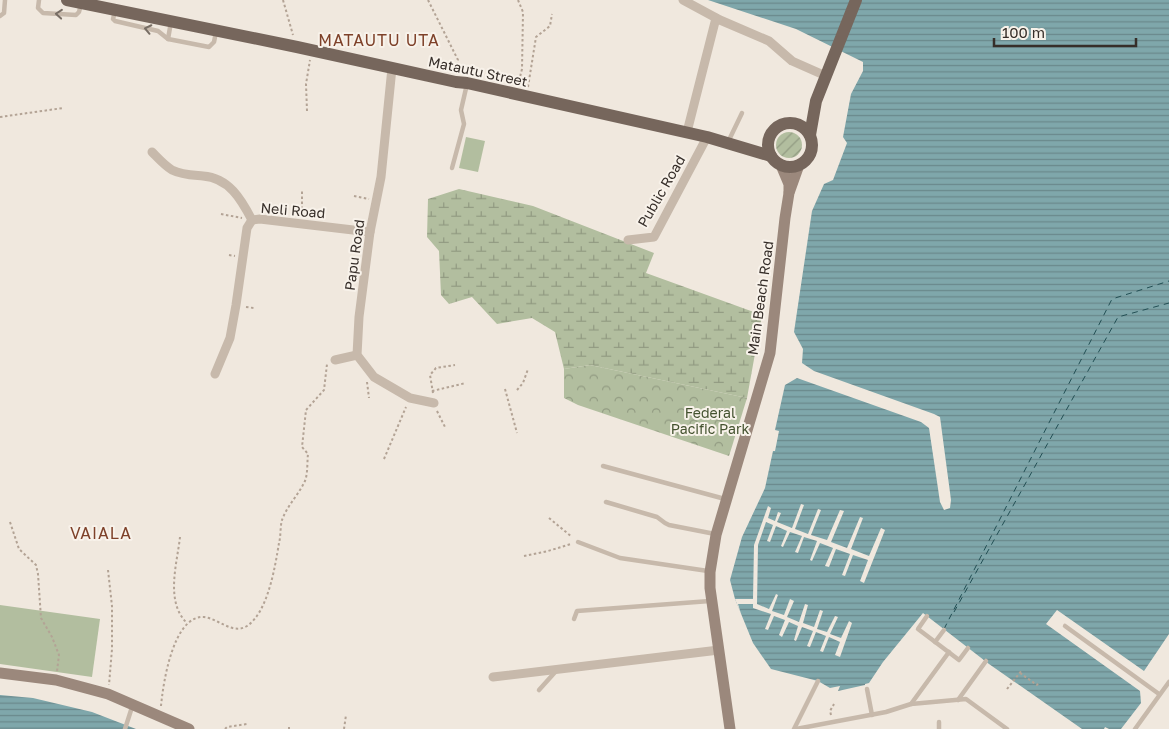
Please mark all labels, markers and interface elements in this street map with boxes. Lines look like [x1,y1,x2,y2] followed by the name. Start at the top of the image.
[55,9,63,20] one-way arrow
[994,15,1136,47] scale bar
[1002,23,1045,41] text: 100 m
[143,24,152,35] one-way arrow
[318,30,440,50] district label: MATAUTU UTA
[427,52,529,90] street label: Matautu Street
[634,152,688,230] street label: Public Road
[260,199,326,221] street label: Neli Road
[341,218,367,292] street label: Papu Road
[744,240,776,356] street label: Main Beach Road
[671,404,749,437] park label: Federal Pacific Park
[70,523,132,543] district label: VAIALA

